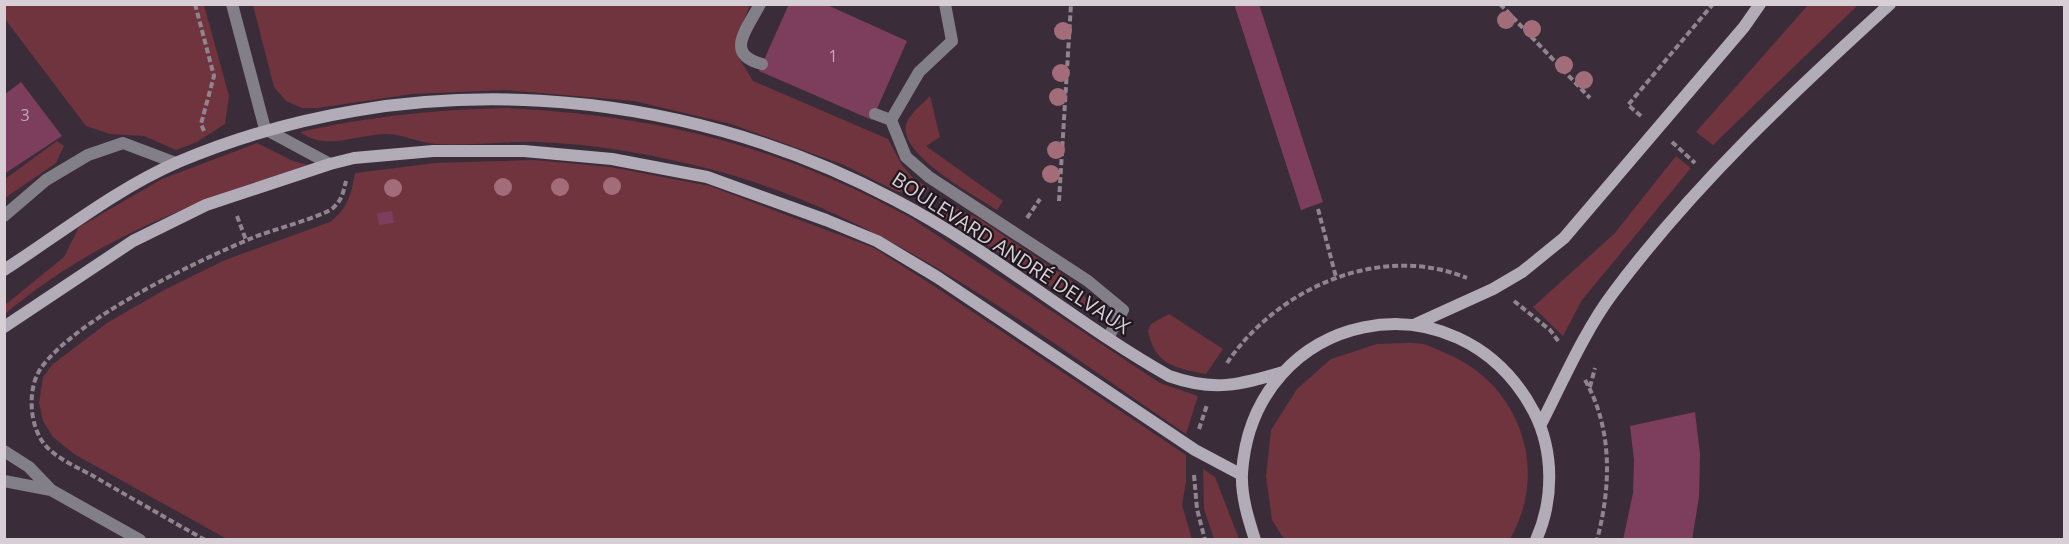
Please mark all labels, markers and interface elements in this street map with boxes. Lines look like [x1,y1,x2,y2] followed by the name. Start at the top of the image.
[828,45,838,67] house number: 1
[20,104,30,126] house number: 3
[887,165,1136,340] street label: BOULEVARD ANDRÉ DELVAUX

